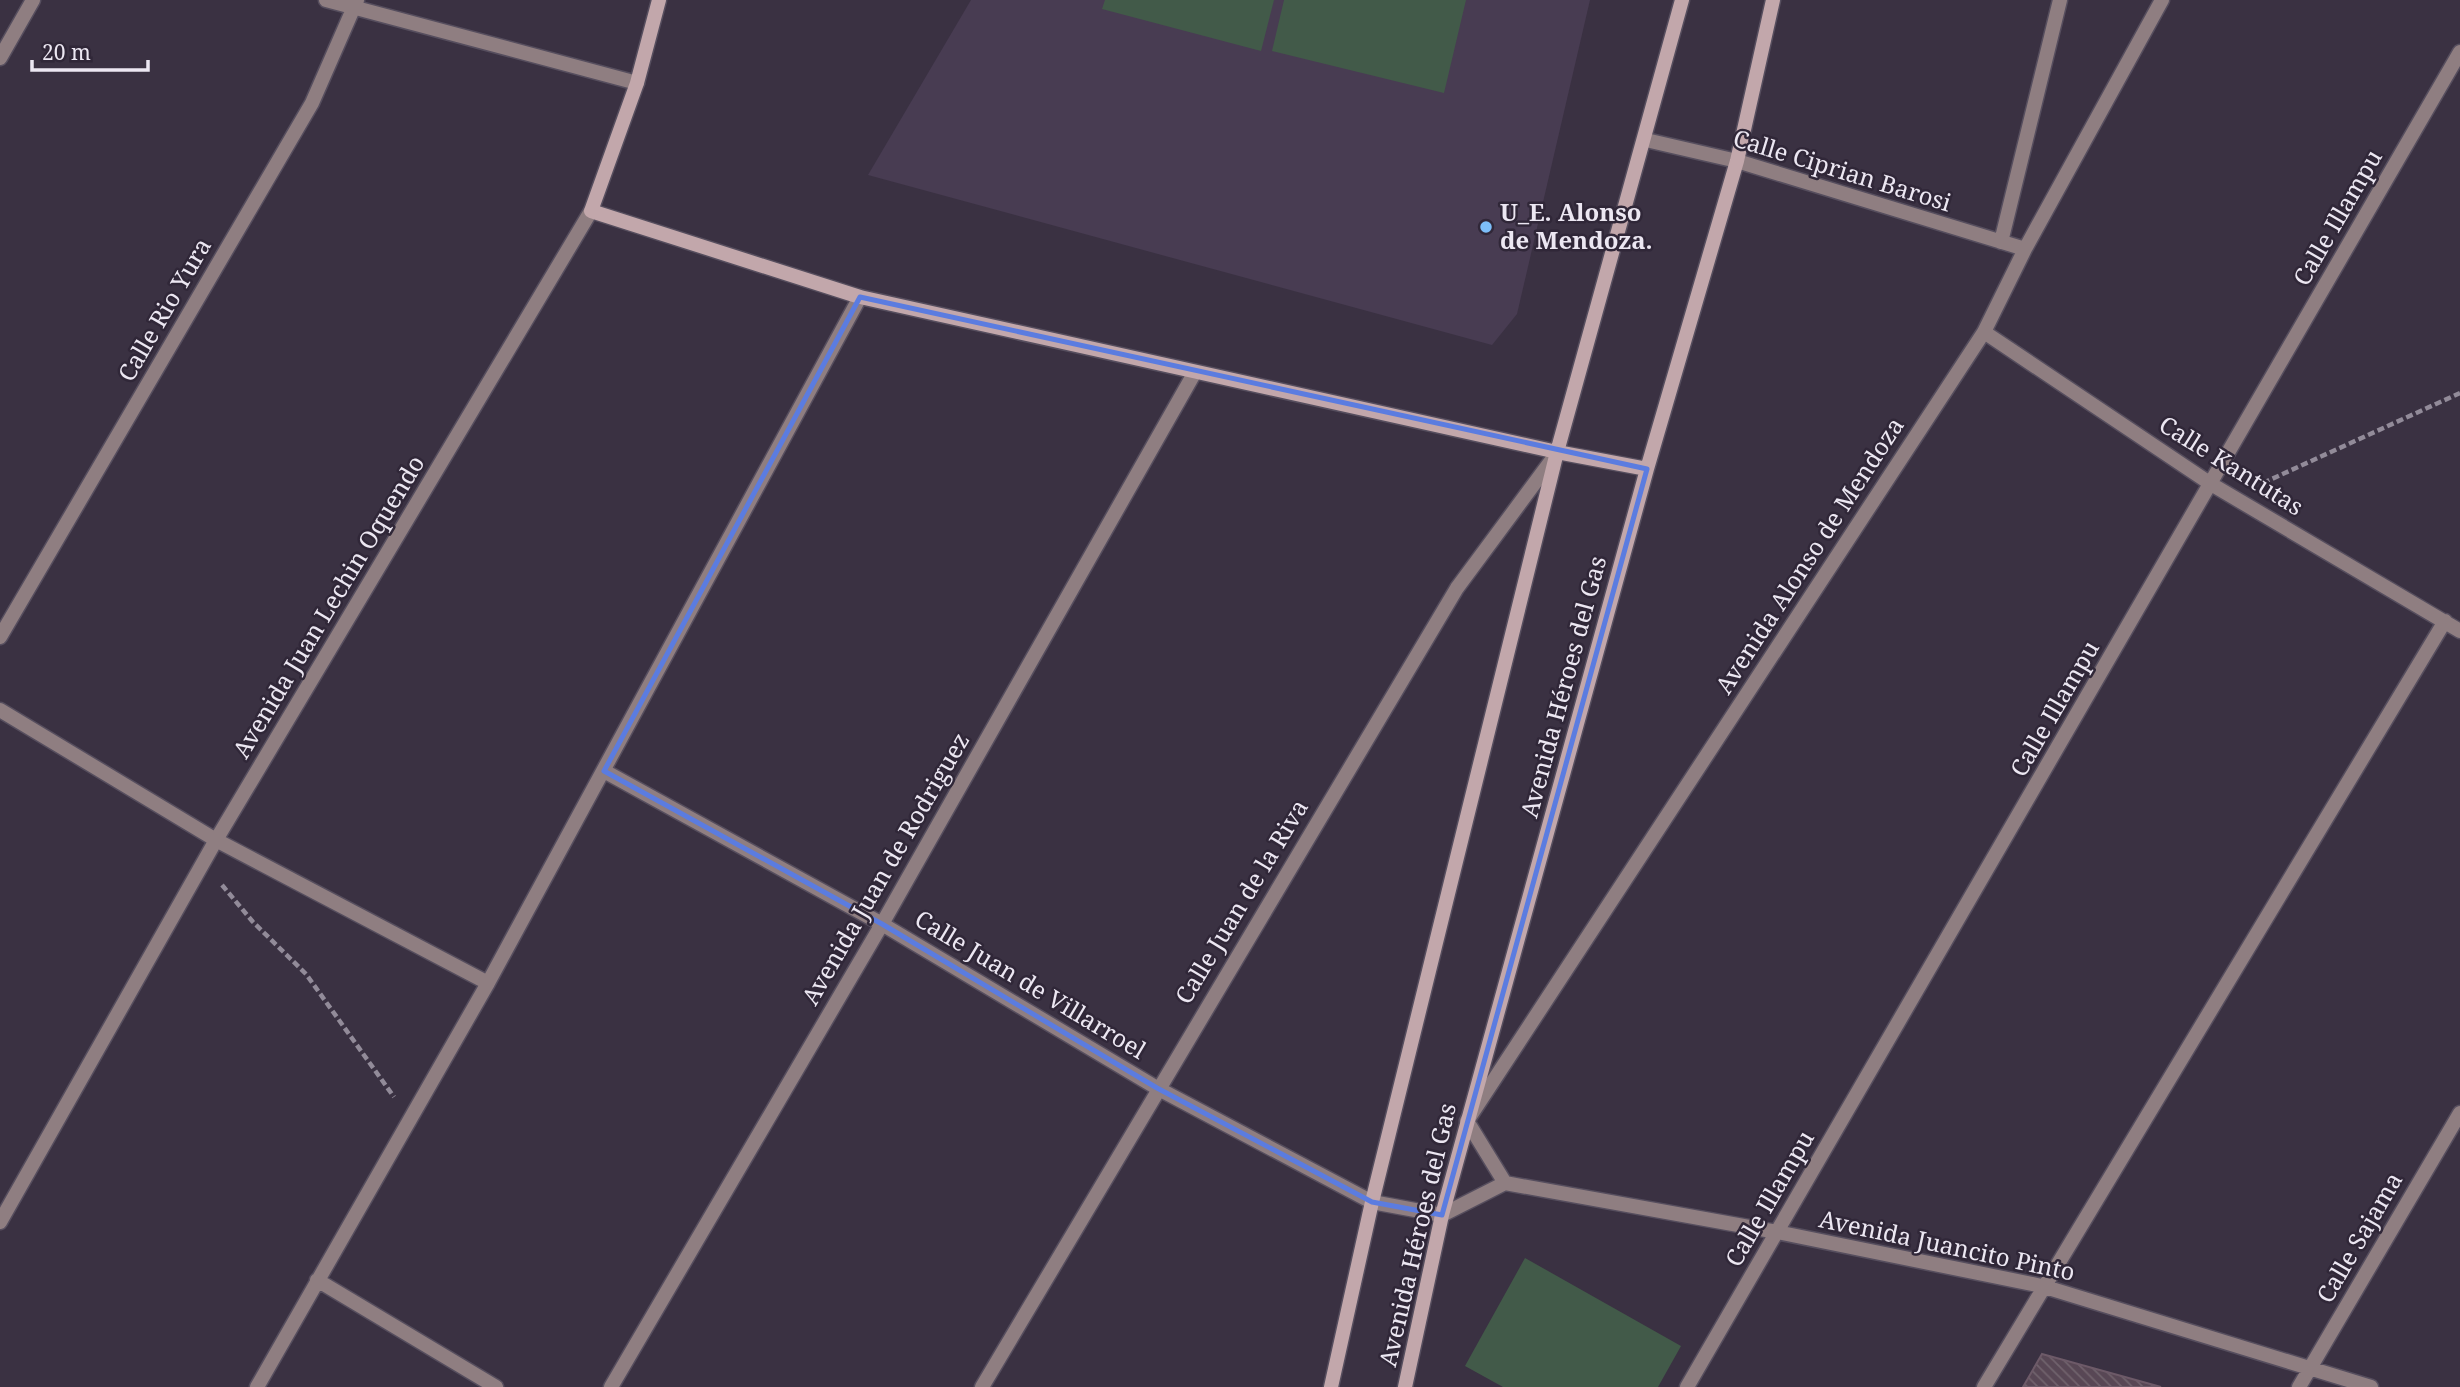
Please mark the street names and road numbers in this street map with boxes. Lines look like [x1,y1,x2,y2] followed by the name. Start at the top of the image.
[1729,121,1956,219] street label: Calle Ciprian Barosi
[2284,143,2389,291] street label: Calle Illampu
[109,232,218,387] street label: Calle Rio Yura
[2153,407,2310,522] street label: Calle Kantutas
[1707,411,1911,700] street label: Avenida Alonso de Mendoza
[224,449,431,764] street label: Avenida Juan Lechin Oquendo
[1512,552,1613,821] street label: Avenida Héroes del Gas
[2001,634,2106,782] street label: Calle Illampu
[793,726,976,1010] street label: Avenida Juan de Rodriguez
[1167,793,1315,1010] street label: Calle Juan de la Riva
[909,902,1153,1066] street label: Calle Juan de Villarroel
[1370,1100,1463,1370] street label: Avenida Héroes del Gas
[1716,1124,1821,1272] street label: Calle Illampu
[2308,1166,2409,1309] street label: Calle Sajama
[1816,1201,2078,1288] street label: Avenida Juancito Pinto

